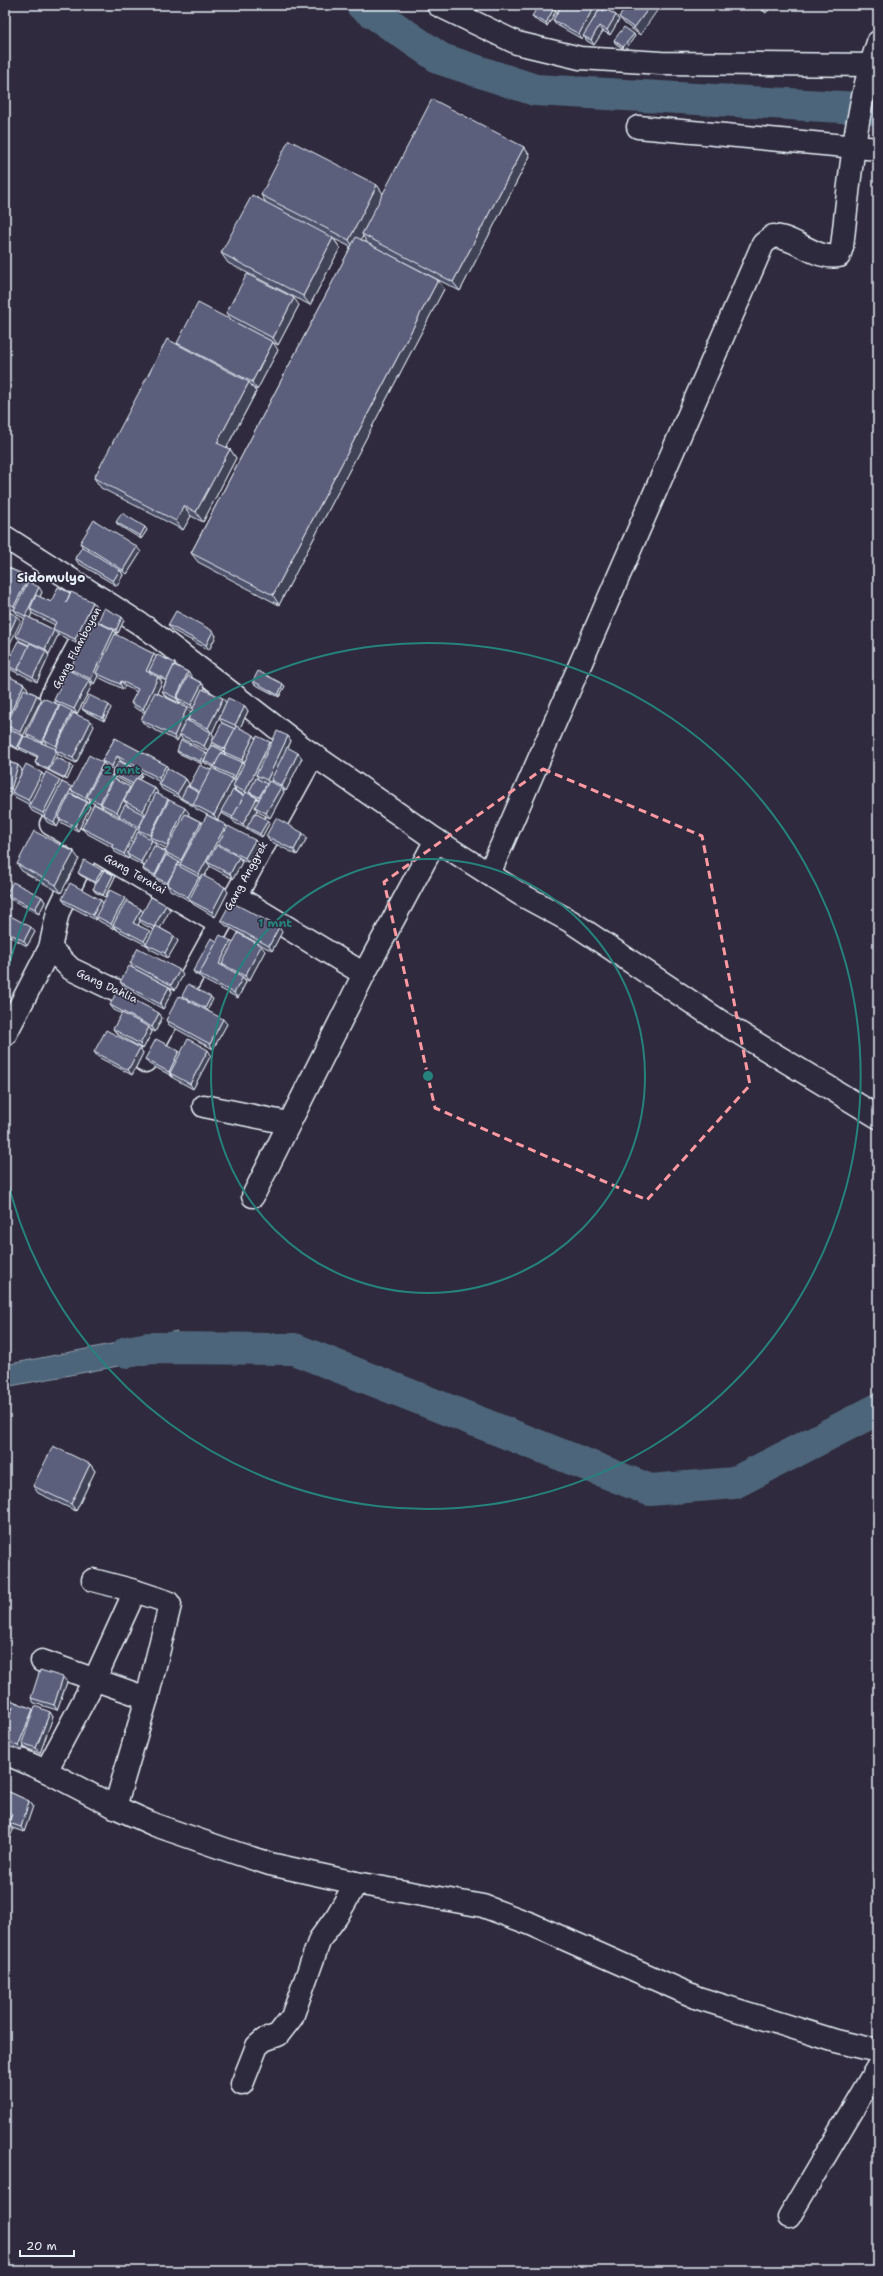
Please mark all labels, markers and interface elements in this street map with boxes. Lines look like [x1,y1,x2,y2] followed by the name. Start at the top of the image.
[17,569,85,586] district label: Sidomulyo
[49,604,105,692] street label: Gang Flamboyan
[103,762,141,778] text: 2 mnt
[221,839,271,913] street label: Gang Anggrek
[101,850,169,898] street label: Gang Teratai
[258,915,292,931] text: 1 mnt
[74,965,140,1007] street label: Gang Dahlia
[421,1069,435,1083] centre of rings
[20,2232,74,2258] scale bar
[26,2238,57,2254] text: 20 m

